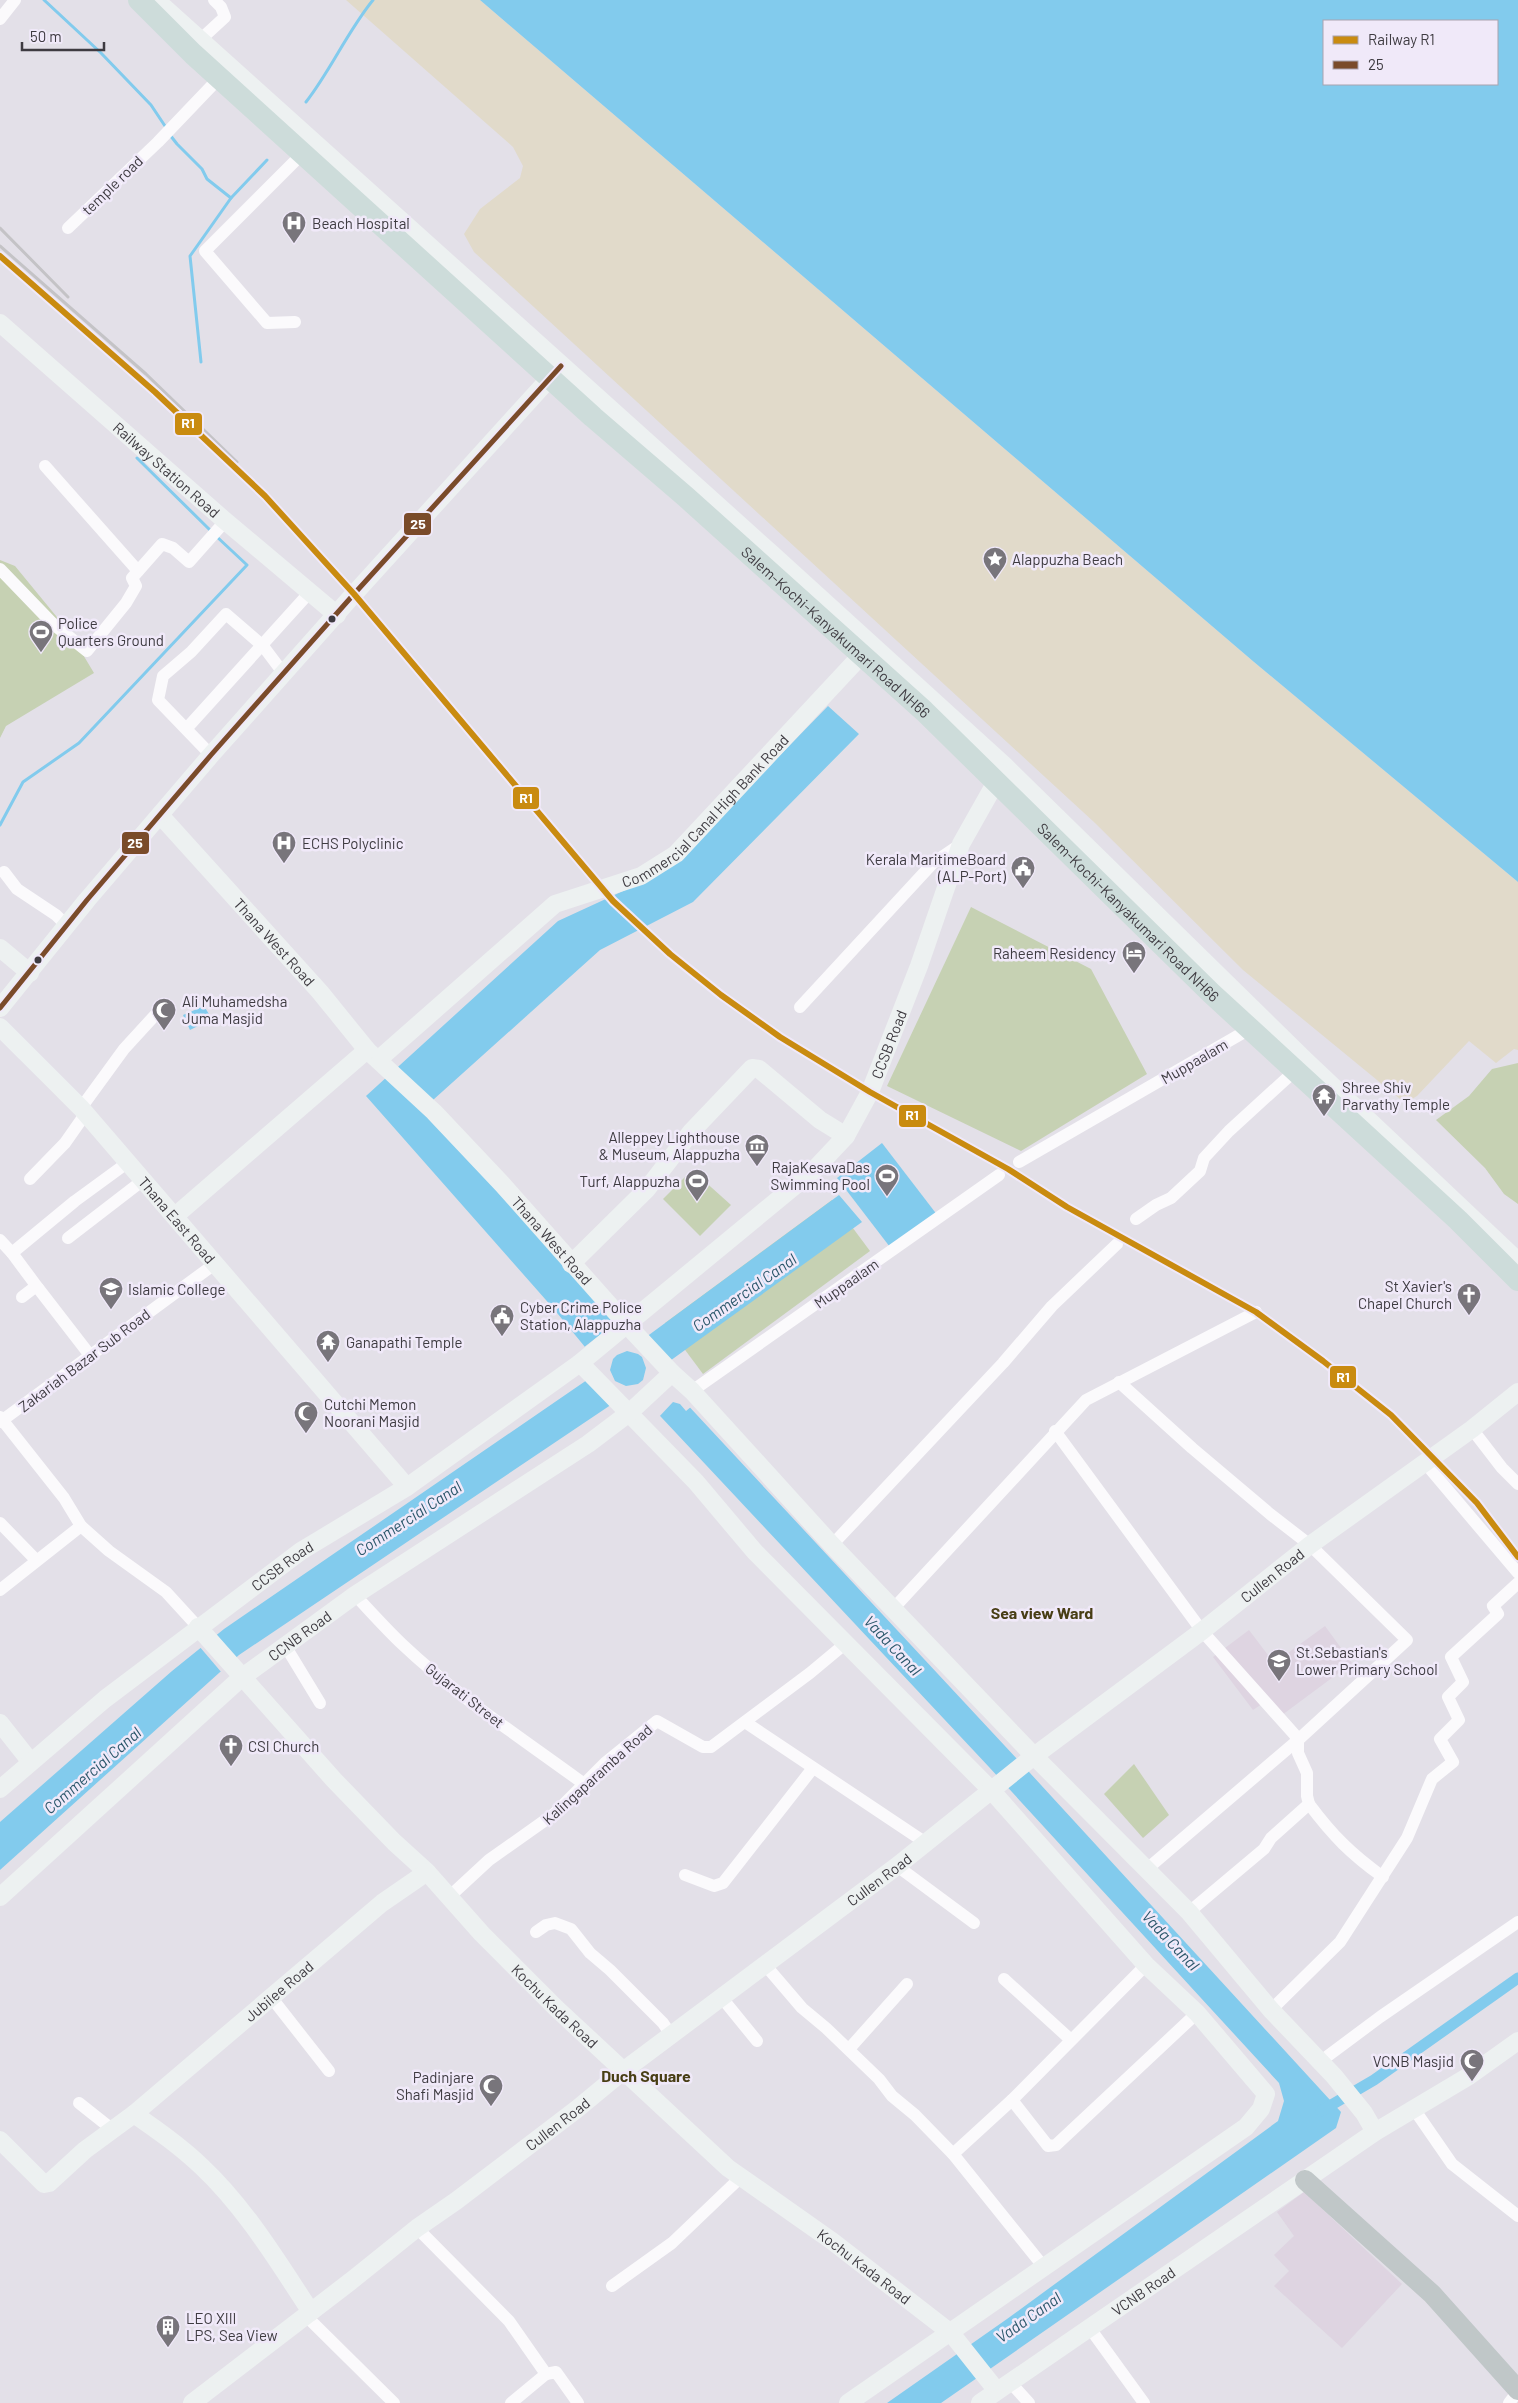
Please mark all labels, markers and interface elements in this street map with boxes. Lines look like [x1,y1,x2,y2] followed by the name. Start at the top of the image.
[22,20,105,52] scale bar
[1323,20,1498,85] legend
[30,27,62,45] text: 50 m
[1368,30,1435,48] text: Railway R1
[1368,55,1384,73] text: 25
[78,152,146,218] street label: temple road
[281,210,307,244] hospital icon: Beach Hospital
[312,214,410,232] place label: Beach Hospital
[174,412,203,436] line badge: R1
[181,414,195,431] text: R1
[110,418,224,521] street label: Railway Station Road
[403,512,432,536] line badge: 25
[410,515,426,532] text: 25
[738,542,934,721] street label: Salem-Kochi-Kanyakumari Road NH66
[982,546,1008,580] place icon: Alappuzha Beach
[1012,550,1123,568] place label: Alappuzha Beach
[58,614,164,649] place label: Police Quarters Ground
[327,614,337,624] unlabelled marker
[28,619,54,653] sports icon: Police Quarters Ground
[619,730,792,891] street label: Commercial Canal High Bank Road
[512,786,540,810] line badge: R1
[519,789,533,806] text: R1
[1034,819,1223,1005] street label: Salem-Kochi-Kanyakumari Road NH66
[271,830,297,864] hospital icon: ECHS Polyclinic
[121,831,150,855] line badge: 25
[127,834,143,851] text: 25
[302,834,404,852] place label: ECHS Polyclinic
[866,850,1006,885] place label: Kerala MaritimeBoard (ALP-Port)
[1010,855,1036,889] public building icon: Kerala MaritimeBoard (ALP-Port)
[230,894,319,990] street label: Thana West Road
[1121,940,1147,974] hotel icon: Raheem Residency
[993,944,1116,962] place label: Raheem Residency
[33,955,43,965] unlabelled marker
[182,992,287,1027] place label: Ali Muhamedsha Juma Masjid
[151,997,177,1031] mosque icon: Ali Muhamedsha Juma Masjid
[867,1007,910,1081] street label: CCSB Road
[1157,1035,1231,1087] street label: Muppaalam
[1342,1078,1450,1113] place label: Shree Shiv Parvathy Temple
[1311,1083,1337,1117] temple icon: Shree Shiv Parvathy Temple
[898,1104,927,1128] line badge: R1
[905,1106,919,1123] text: R1
[599,1128,740,1163] place label: Alleppey Lighthouse & Museum, Alappuzha
[744,1133,770,1167] museum icon: Alleppey Lighthouse & Museum, Alappuzha
[770,1158,870,1193] place label: RajaKesavaDas Swimming Pool
[874,1163,900,1197] sports icon: RajaKesavaDas Swimming Pool
[684,1168,710,1202] sports icon: Turf, Alappuzha
[580,1172,680,1190] place label: Turf, Alappuzha
[135,1173,219,1267] street label: Thana East Road
[508,1192,596,1288] street label: Thana West Road
[688,1249,800,1335] water label: Commercial Canal
[810,1254,882,1312] street label: Muppaalam
[98,1276,124,1310] school or university icon: Islamic College
[1358,1277,1452,1312] place label: St Xavier's Chapel Church
[128,1280,225,1298] place label: Islamic College
[1456,1282,1482,1316] church icon: St Xavier's Chapel Church
[520,1298,642,1333] place label: Cyber Crime Police Station, Alappuzha
[489,1303,515,1337] public building icon: Cyber Crime Police Station, Alappuzha
[15,1305,153,1415] street label: Zakariah Bazar Sub Road
[315,1329,341,1363] temple icon: Ganapathi Temple
[346,1333,462,1351] place label: Ganapathi Temple
[1329,1365,1357,1389] line badge: R1
[1336,1368,1350,1385] text: R1
[324,1395,420,1430] place label: Cutchi Memon Noorani Masjid
[293,1400,319,1434] mosque icon: Cutchi Memon Noorani Masjid
[351,1476,465,1559] water label: Commercial Canal
[248,1537,316,1594] street label: CCSB Road
[1237,1544,1308,1606] street label: Cullen Road
[991,1603,1093,1622] district label: Sea view Ward
[264,1606,335,1664] street label: CCNB Road
[860,1611,926,1679] water label: Vada Canal
[1296,1643,1438,1678] place label: St.Sebastian's Lower Primary School
[1266,1648,1292,1682] school or university icon: St.Sebastian's Lower Primary School
[422,1659,508,1731] street label: Gujarati Street
[538,1720,656,1828] street label: Kalingaparamba Road
[40,1722,145,1817] water label: Commercial Canal
[218,1733,244,1767] church icon: CSI Church
[248,1737,319,1755] place label: CSI Church
[843,1849,915,1909] street label: Cullen Road
[1138,1906,1204,1974] water label: Vada Canal
[241,1957,317,2025] street label: Jubilee Road
[508,1960,602,2052] street label: Kochu Kada Road
[1459,2048,1485,2082] mosque icon: VCNB Masjid
[1373,2052,1454,2070] place label: VCNB Masjid
[601,2066,691,2085] district label: Duch Square
[396,2068,474,2103] place label: Padinjare Shafi Masjid
[478,2073,504,2107] mosque icon: Padinjare Shafi Masjid
[522,2093,593,2154] street label: Cullen Road
[814,2225,915,2308] street label: Kochu Kada Road
[1108,2263,1179,2319] street label: VCNB Road
[992,2287,1065,2346] water label: Vada Canal
[186,2309,278,2344] place label: LEO XIII LPS, Sea View
[155,2314,181,2348] building icon: LEO XIII LPS, Sea View

